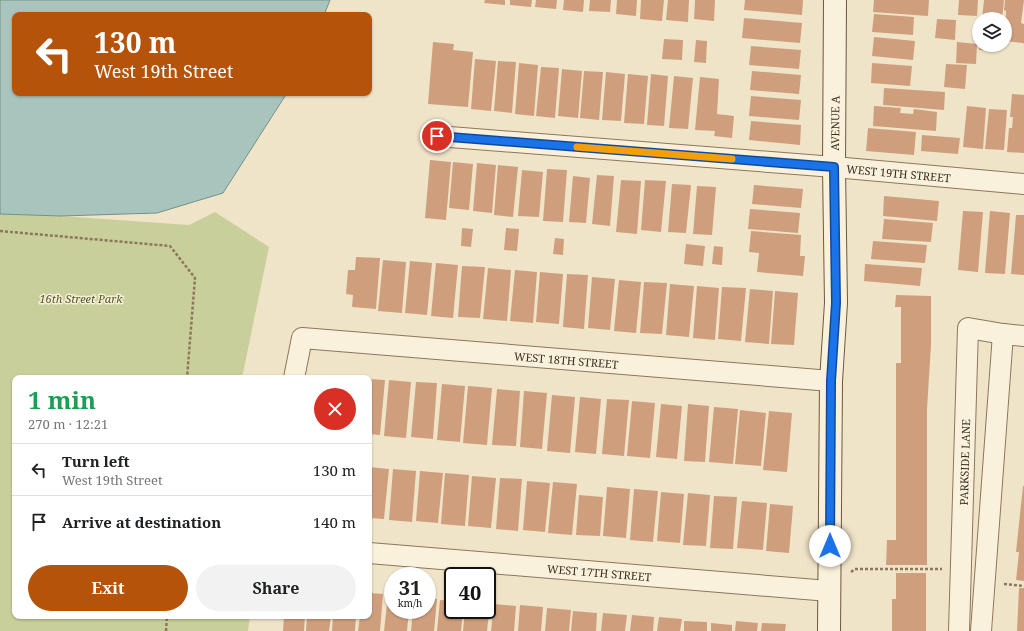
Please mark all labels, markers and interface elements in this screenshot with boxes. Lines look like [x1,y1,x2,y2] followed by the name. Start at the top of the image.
[972,12,1012,52] map controls
[972,12,1012,52] button: layers
[94,23,176,61] text: 130 m
[28,28,80,80] icon: left
[94,59,233,83] text: West 19th Street
[827,95,842,151] street label: AVENUE A
[420,119,454,153] pin
[426,125,448,147] icon: arrive
[846,161,952,185] street label: WEST 19TH STREET
[39,291,123,306] park label: 16th Street Park
[514,348,619,371] street label: WEST 18TH STREET
[28,383,96,416] text: 1 min
[314,388,356,430] button: close
[28,415,108,433] text: 270 m · 12:21
[955,419,973,506] street label: PARKSIDE LANE
[62,451,130,471] text: Turn left
[28,459,50,481] icon: left
[313,460,356,480] text: 130 m
[62,471,163,489] text: West 19th Street
[28,511,50,533] icon: arrive
[62,512,221,532] text: Arrive at destination
[313,512,356,532] text: 140 m
[809,525,851,567] position arrow
[546,560,652,584] street label: WEST 17TH STREET
[28,565,188,611] button: Exit
[196,565,356,611] button: Share
[444,567,496,619] speed limit sign: 40
[399,574,421,601] text: 31
[398,596,422,610] text: km/h

